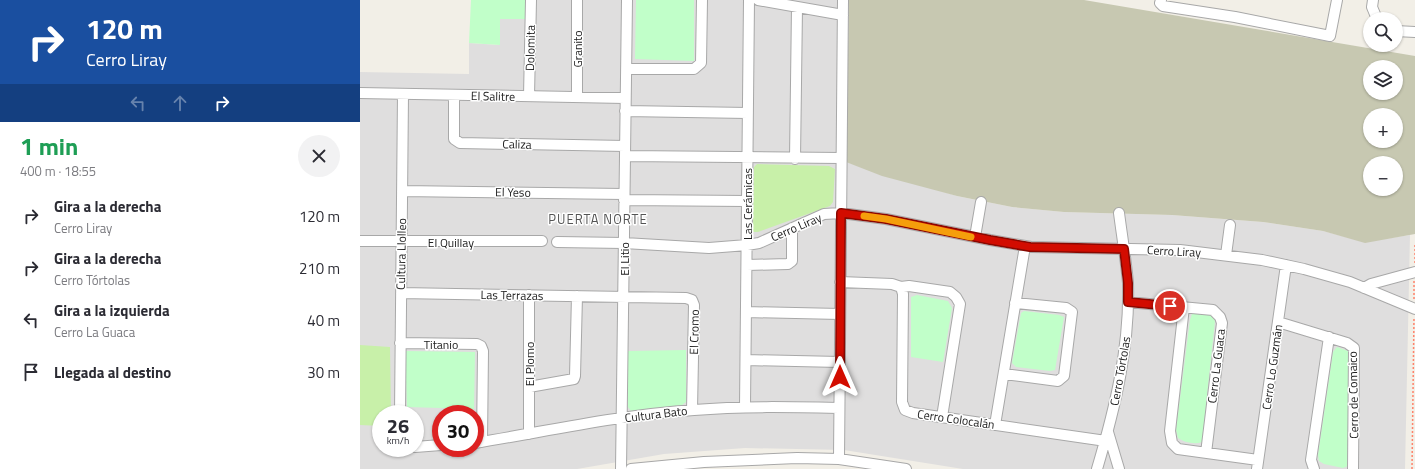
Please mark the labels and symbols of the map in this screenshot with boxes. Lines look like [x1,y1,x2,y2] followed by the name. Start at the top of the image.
[520,25,540,71] street label: Dolomita
[568,30,587,68] street label: Granito
[471,86,515,106] street label: El Salitre
[502,134,532,154] street label: Caliza
[738,168,757,240] street label: Las Cerámicas
[495,182,531,202] street label: El Yeso
[767,208,825,246] street label: Cerro Liray
[548,209,648,229] district label: PUERTA NORTE
[391,218,411,290] street label: Cultura Llolleo
[428,233,474,252] street label: El Quillay
[1147,240,1202,262] street label: Cerro Liray
[615,242,634,276] street label: El Litio
[481,285,544,305] street label: Las Terrazas
[1153,289,1187,323] pin
[684,309,704,355] street label: El Cromo
[1257,323,1287,411] street label: Cerro Lo Guzmán
[1202,328,1230,404] street label: Cerro La Guaca
[1105,334,1136,407] street label: Cerro Tórtolas
[424,335,458,354] street label: Titanio
[520,342,539,386] street label: El Plomo
[1343,351,1363,439] street label: Cerro de Comaico
[819,356,861,398] position arrow
[624,401,688,427] street label: Cultura Bato
[916,404,996,434] street label: Cerro Colocalán
[432,405,484,457] speed limit sign: 30

